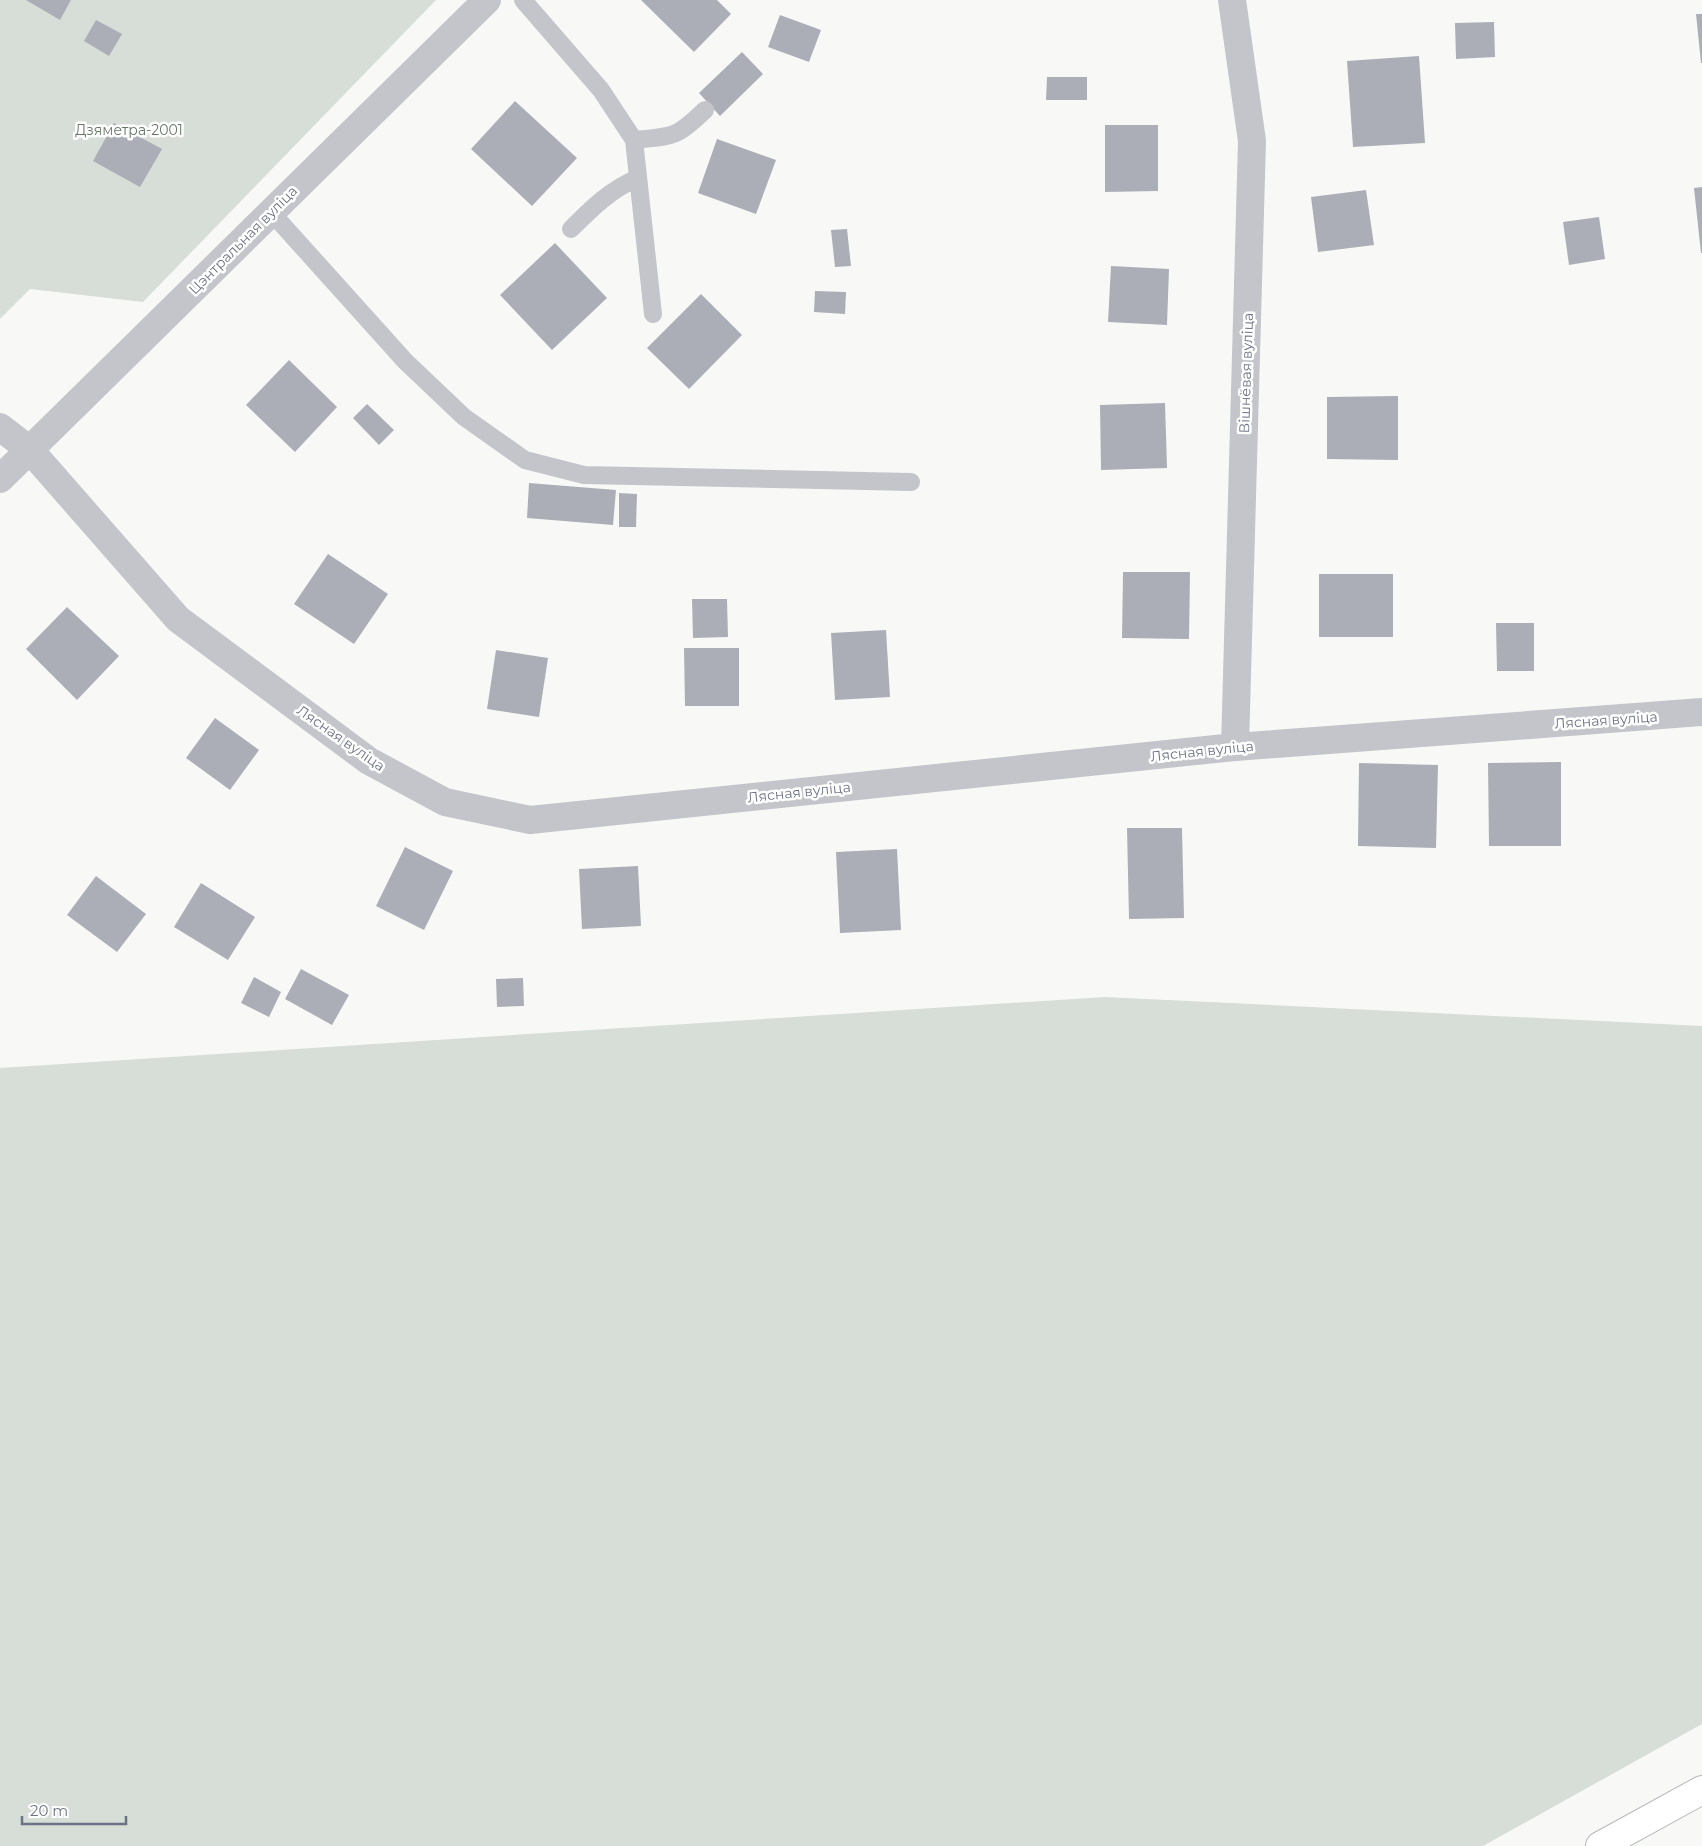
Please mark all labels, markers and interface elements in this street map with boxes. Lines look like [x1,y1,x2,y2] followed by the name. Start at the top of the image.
[75,121,183,139] park label: Дзяметра-2001
[185,182,301,298] street label: Цэнтральная вуліца
[1235,312,1257,434] street label: Вішнёвая вуліца
[293,701,389,775] street label: Лясная вуліца
[1554,707,1658,733] street label: Лясная вуліца
[1150,737,1254,765] street label: Лясная вуліца
[747,778,851,806] street label: Лясная вуліца
[22,1794,126,1826] scale bar
[30,1801,68,1820] text: 20 m

